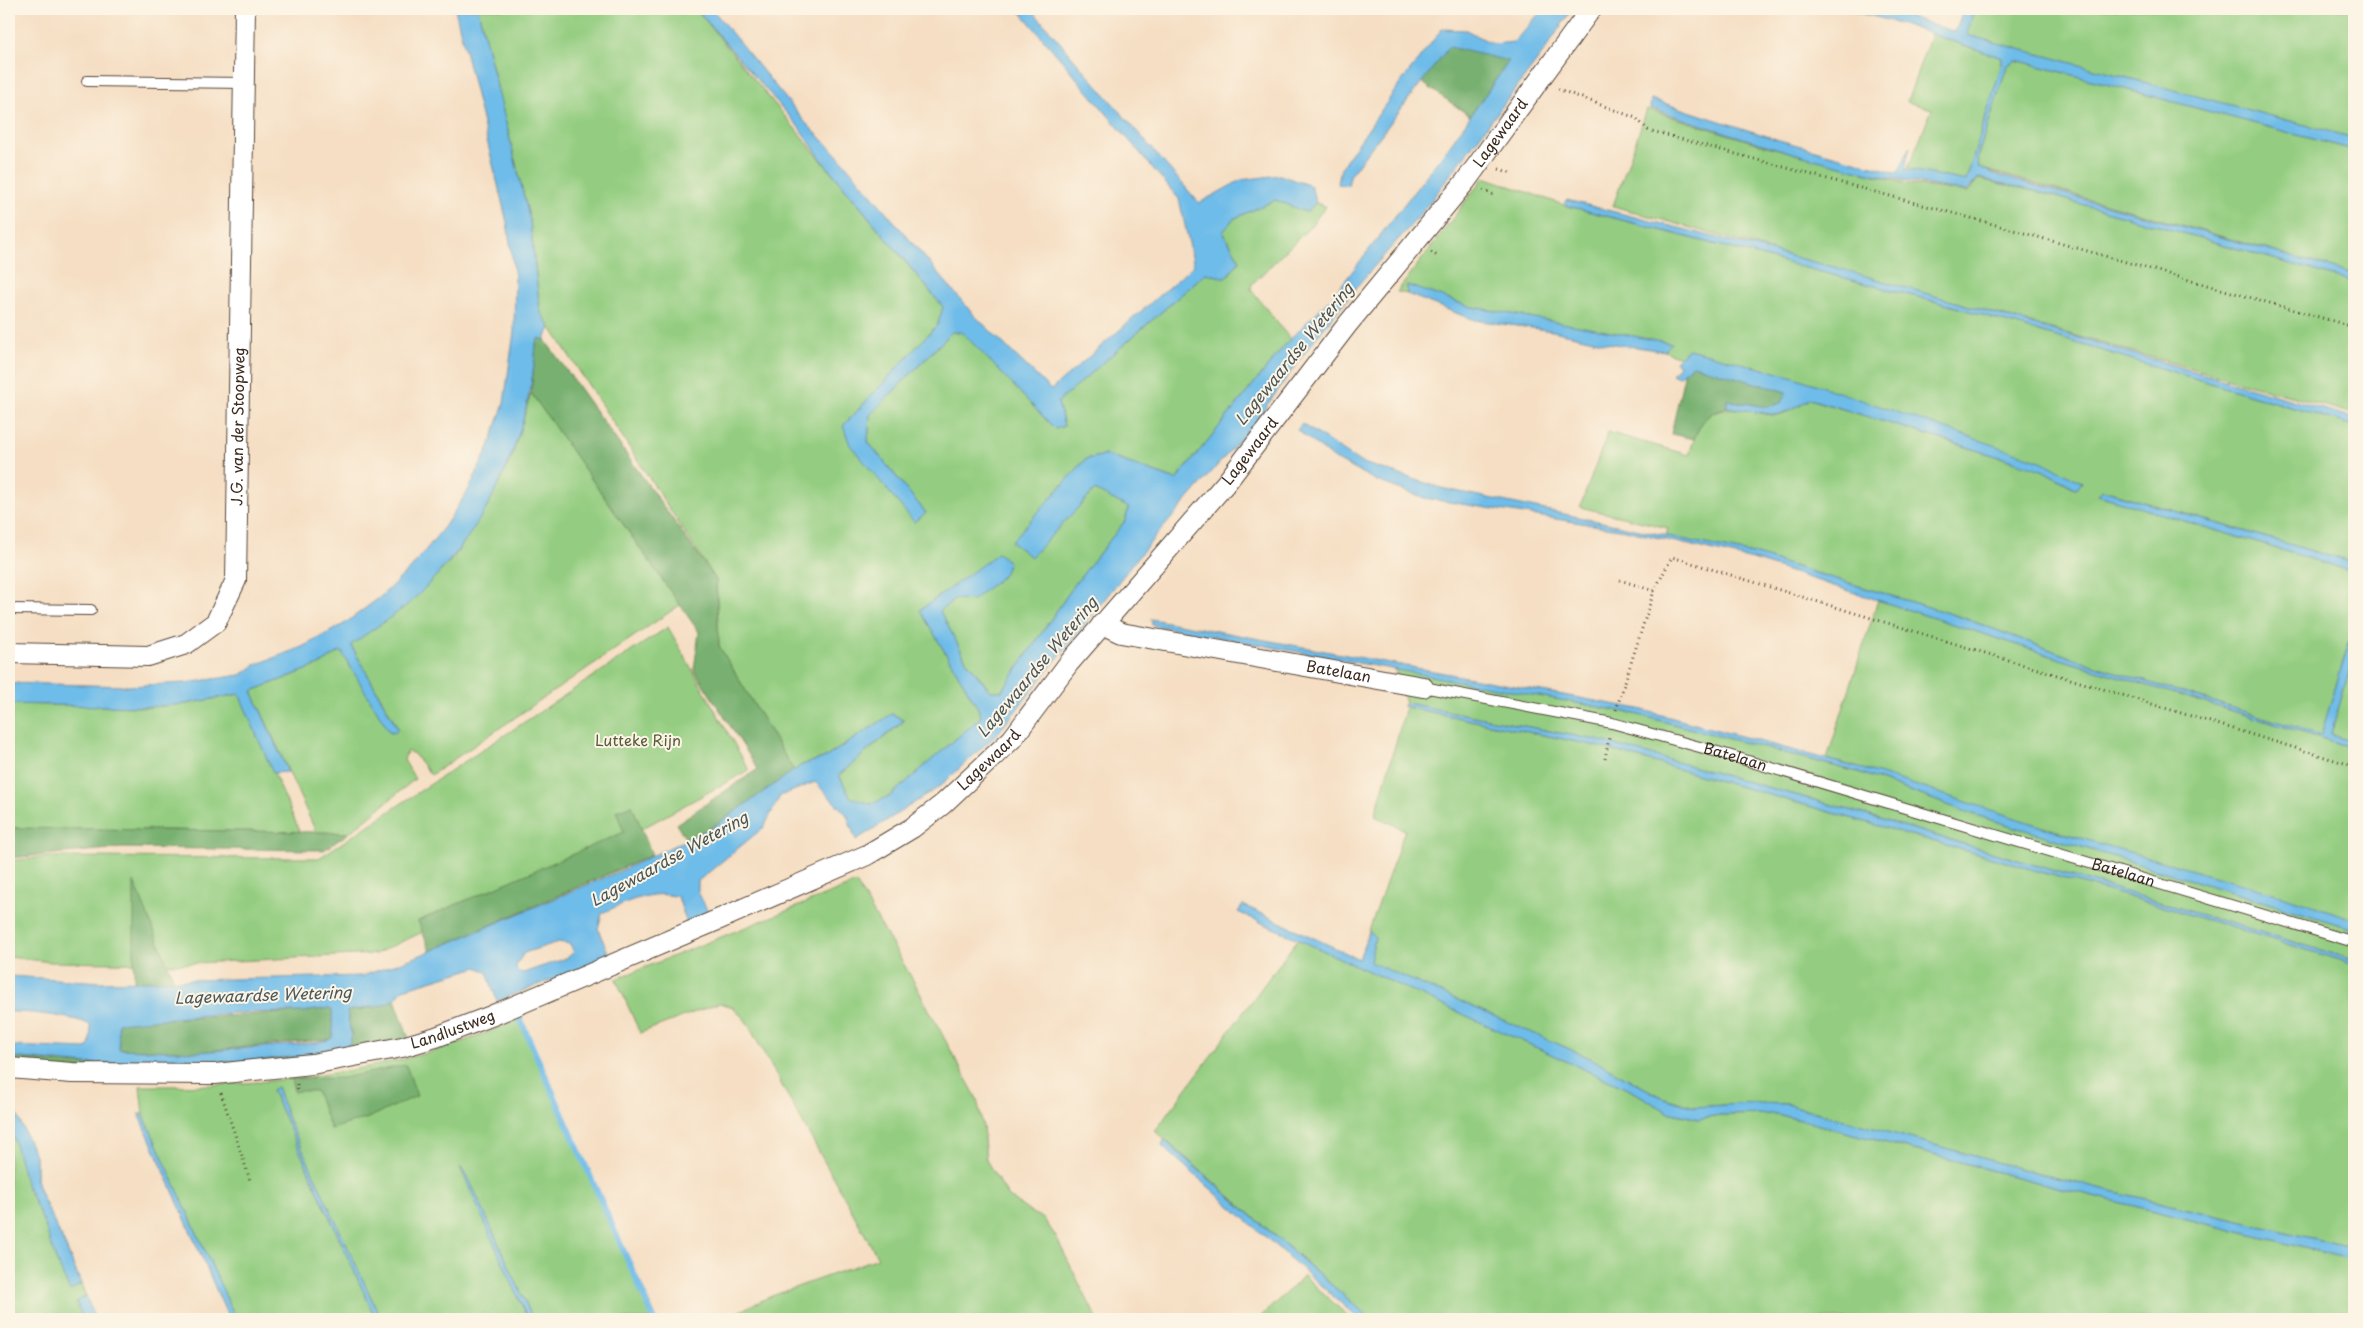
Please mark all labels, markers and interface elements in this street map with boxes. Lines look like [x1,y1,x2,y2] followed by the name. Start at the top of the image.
[1467,93,1532,171] street label: Lagewaard
[1228,276,1359,430] water label: Lagewaardse Wetering
[224,347,250,506] street label: J.G. van der Stoopweg
[1216,411,1283,489] street label: Lagewaard
[970,590,1103,742] water label: Lagewaardse Wetering
[1304,653,1373,688] street label: Batelaan
[951,724,1025,795] street label: Lagewaard
[595,728,681,751] park label: Lutteke Rijn
[1701,735,1770,776] street label: Batelaan
[585,804,753,911] water label: Lagewaardse Wetering
[2089,851,2158,892] street label: Batelaan
[174,979,354,1009] water label: Lagewaardse Wetering
[407,1003,498,1054] street label: Landlustweg

